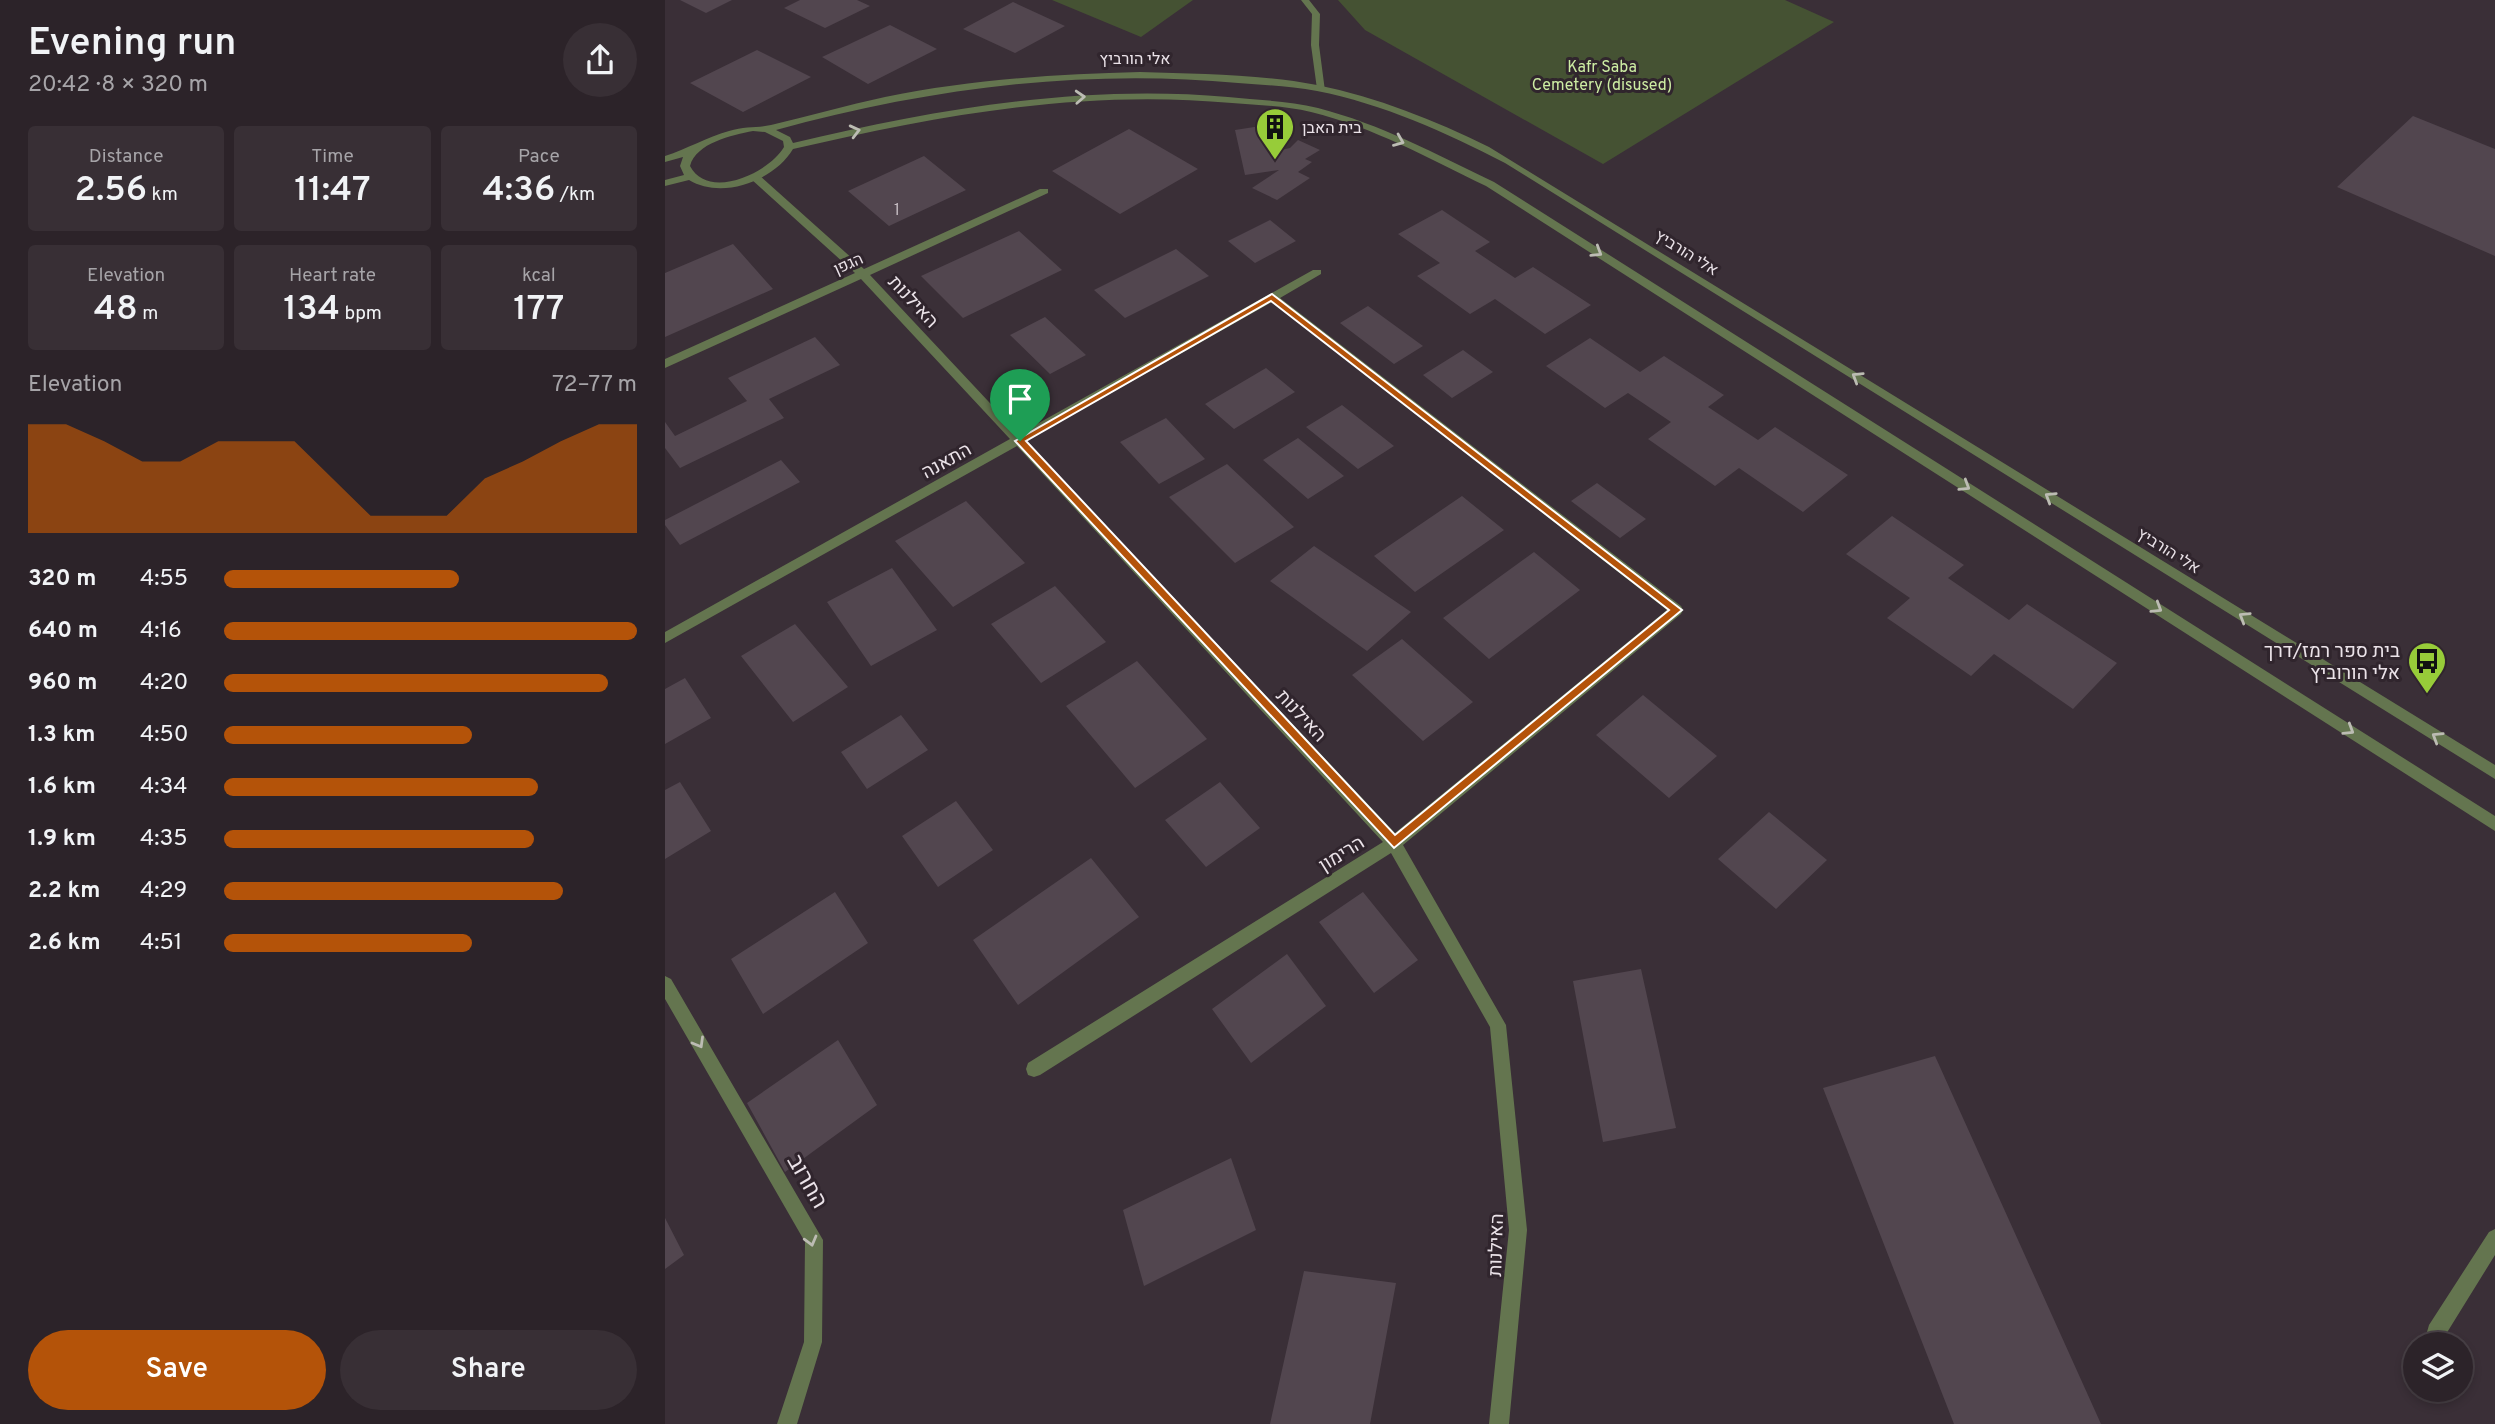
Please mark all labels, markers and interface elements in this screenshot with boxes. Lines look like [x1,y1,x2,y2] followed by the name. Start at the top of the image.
[28,20,236,69] text: Evening run
[563,23,637,97] button: share
[1100,50,1170,70] street label: אלי הורביץ
[1532,58,1672,96] park label: Kafr Saba Cemetery (disused)
[28,71,208,100] text: 20:42 · 8 × 320 m
[1075,90,1086,105] one-way arrow
[1254,106,1296,161] building icon: בית האבן
[1302,119,1362,139] place label: בית האבן
[849,125,861,139] one-way arrow
[1392,133,1404,147] one-way arrow
[89,145,163,169] text: Distance
[311,145,354,169] text: Time
[518,145,560,169] text: Pace
[75,169,147,213] text: 2.56
[294,169,371,213] text: 11:47
[482,169,555,213] text: 4:36
[147,183,178,207] text: km
[555,183,595,207] text: /km
[894,201,900,221] house number: 1
[1651,226,1721,281] street label: אלי הורביץ
[1589,244,1602,256] one-way arrow
[831,250,867,280] street label: הגפן
[87,264,165,288] text: Elevation
[289,264,376,288] text: Heart rate
[522,264,556,288] text: kcal
[882,271,943,334] street label: האילנות
[94,288,138,332] text: 48
[283,288,340,332] text: 134
[513,288,564,332] text: 177
[138,302,158,326] text: m
[340,302,382,326] text: bpm
[990,369,1050,441] pin
[28,371,123,400] text: Elevation
[552,371,637,400] text: 72–77 m
[1852,373,1865,386] one-way arrow
[1001,380,1039,418] icon: arrive
[918,438,976,485] street label: התאנה
[1957,477,1970,490] one-way arrow
[2045,493,2058,506] one-way arrow
[2133,524,2203,579] street label: אלי הורביץ
[28,565,96,594] text: 320 m
[140,565,188,594] text: 4:55
[2149,600,2162,613] one-way arrow
[2238,613,2251,626] one-way arrow
[28,617,98,646] text: 640 m
[140,617,182,646] text: 4:16
[2264,640,2400,686] place label: בית ספר רמז/דרך אלי הורוביץ
[2406,640,2448,695] bus stop icon: בית ספר רמז/דרך אלי הורוביץ
[28,669,97,698] text: 960 m
[140,669,188,698] text: 4:20
[1270,685,1331,748] street label: האילנות
[28,721,95,750] text: 1.3 km
[140,721,188,750] text: 4:50
[2341,722,2354,735] one-way arrow
[2432,732,2445,745] one-way arrow
[28,773,96,802] text: 1.6 km
[140,773,188,802] text: 4:34
[28,825,96,854] text: 1.9 km
[140,825,188,854] text: 4:35
[1315,831,1369,878] street label: הרימון
[28,877,101,906] text: 2.2 km
[140,877,187,906] text: 4:29
[28,929,101,958] text: 2.6 km
[140,929,182,958] text: 4:51
[691,1036,704,1049] one-way arrow
[779,1150,833,1214] street label: החרוב
[1484,1213,1510,1277] street label: האילנות
[803,1234,817,1246] one-way arrow
[28,1330,326,1410] button: Save
[340,1330,637,1410] button: Share
[2403,1332,2473,1402] map controls
[2403,1332,2473,1402] button: layers

